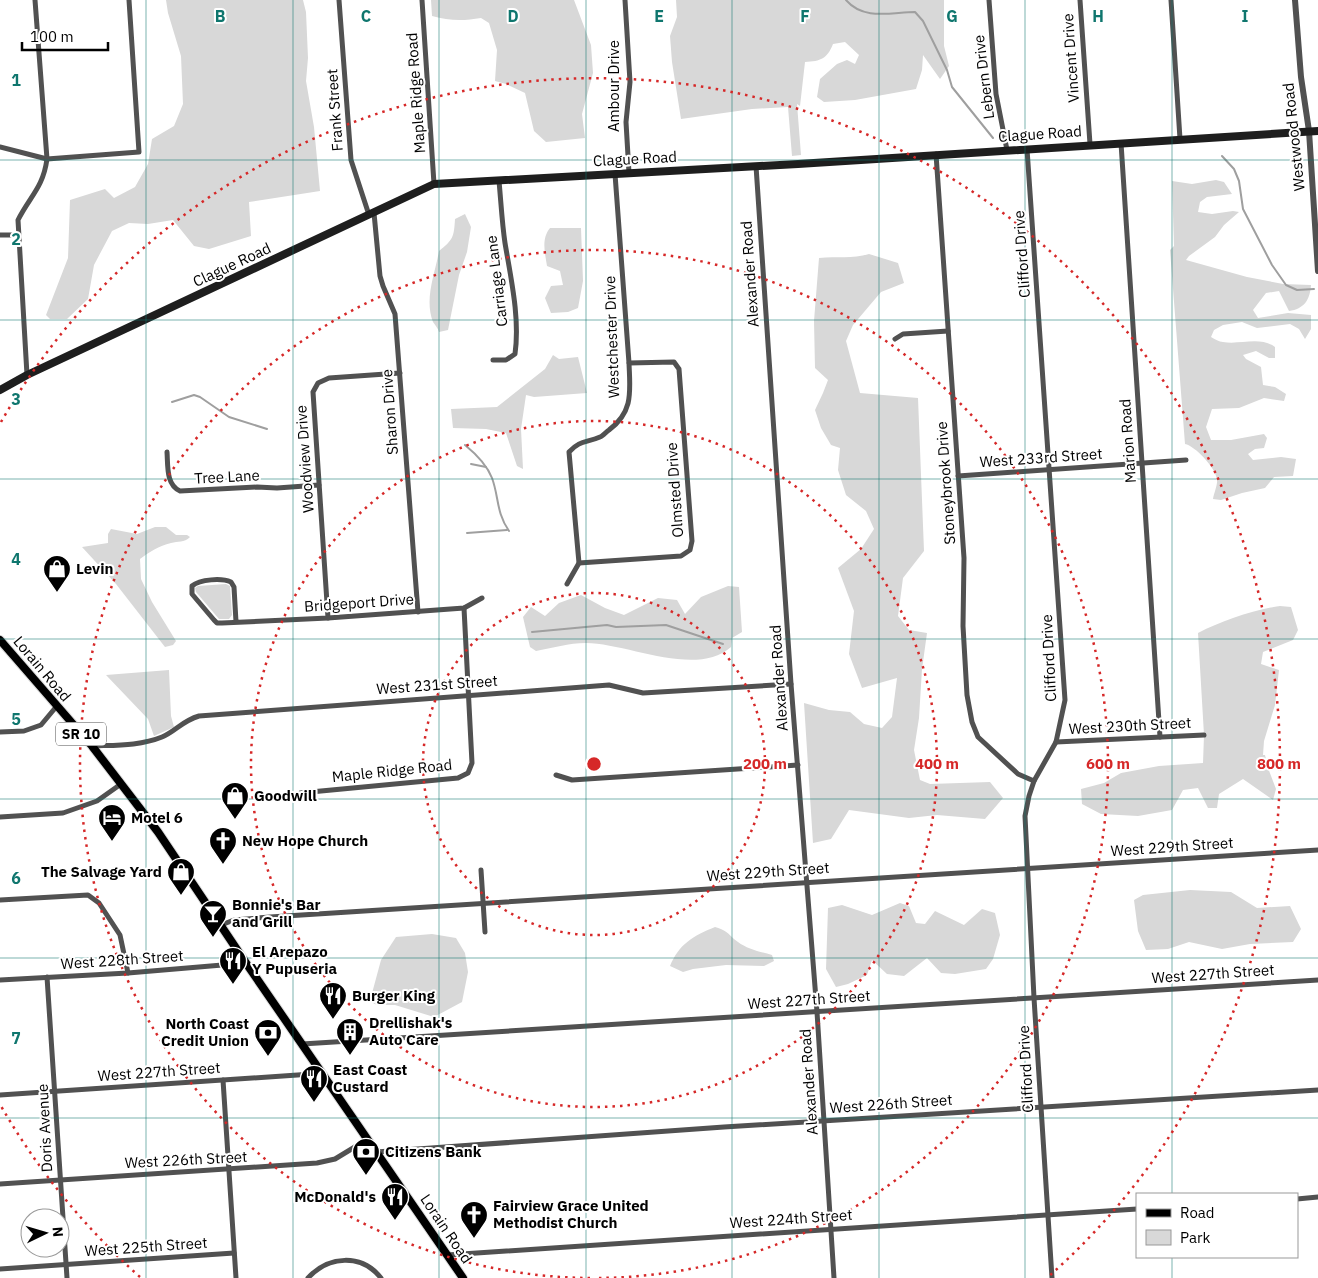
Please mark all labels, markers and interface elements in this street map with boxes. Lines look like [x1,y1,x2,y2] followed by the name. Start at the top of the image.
[215,6,226,26] text: B
[361,6,371,26] text: C
[507,6,519,26] text: D
[654,6,664,26] text: E
[800,6,810,26] text: F
[946,6,958,26] text: G
[1092,6,1104,26] text: H
[1242,6,1249,26] text: I
[1058,13,1083,103] street label: Vincent Drive
[22,20,109,52] scale bar
[30,27,74,46] text: 100 m
[402,32,429,154] street label: Maple Ridge Road
[969,34,998,120] street label: Lebern Drive
[604,40,623,132] street label: Ambour Drive
[322,68,347,152] street label: Frank Street
[11,70,21,90] text: 1
[1278,82,1309,192] street label: Westwood Road
[997,121,1083,146] street label: Clague Road
[593,147,677,170] street label: Clague Road
[1009,210,1034,298] street label: Clifford Drive
[736,220,763,328] street label: Alexander Road
[11,229,21,249] text: 2
[481,234,512,328] street label: Carriage Lane
[190,238,274,291] street label: Clague Road
[600,275,623,399] street label: Westchester Drive
[377,369,402,456] street label: Sharon Drive
[11,389,21,409] text: 3
[1115,398,1140,484] street label: Marion Road
[291,405,318,513] street label: Woodview Drive
[932,421,959,545] street label: Stoneybrook Drive
[662,442,687,538] street label: Olmsted Drive
[979,444,1103,471] street label: West 233rd Street
[194,465,260,488] street label: Tree Lane
[11,549,21,569] text: 4
[42,554,72,593] shop icon: Levin
[76,559,113,578] place label: Levin
[303,589,415,616] street label: Bridgeport Drive
[1037,614,1060,702] street label: Clifford Drive
[765,624,792,732] street label: Alexander Road
[10,632,75,705] street label: Lorain Road
[376,671,498,698] street label: West 231st Street
[11,709,21,729] text: 5
[1068,713,1192,738] street label: West 230th Street
[56,722,106,746] road number: SR 10
[743,754,787,773] text: 200 m
[915,754,959,773] text: 400 m
[1086,754,1130,773] text: 600 m
[1257,754,1301,773] text: 800 m
[331,755,453,786] street label: Maple Ridge Road
[585,755,603,773] centre of rings
[220,781,250,820] shop icon: Goodwill
[254,786,317,805] place label: Goodwill
[97,803,127,842] hotel icon: Motel 6
[131,808,183,827] place label: Motel 6
[208,826,238,865] church icon: New Hope Church
[242,831,368,850] place label: New Hope Church
[1110,833,1234,860] street label: West 229th Street
[166,857,196,896] shop icon: The Salvage Yard
[706,858,830,885] street label: West 229th Street
[41,862,162,881] place label: The Salvage Yard
[11,868,21,888] text: 6
[232,895,321,931] place label: Bonnie's Bar and Grill
[198,899,228,938] bar icon: Bonnie's Bar and Grill
[252,942,337,978] place label: El Arepazo Y Pupuseria
[60,946,184,973] street label: West 228th Street
[218,946,248,985] restaurant icon: El Arepazo Y Pupuseria
[1151,960,1275,987] street label: West 227th Street
[318,981,348,1020] restaurant icon: Burger King
[352,986,436,1005] place label: Burger King
[747,986,871,1013] street label: West 227th Street
[369,1013,453,1049] place label: Drellishak's Auto Care
[161,1014,249,1050] place label: North Coast Credit Union
[335,1017,365,1056] building icon: Drellishak's Auto Care
[253,1018,283,1057] bank icon: North Coast Credit Union
[1014,1025,1037,1113] street label: Clifford Drive
[11,1028,21,1048] text: 7
[795,1028,822,1136] street label: Alexander Road
[97,1058,221,1085] street label: West 227th Street
[333,1060,408,1096] place label: East Coast Custard
[299,1064,329,1103] restaurant icon: East Coast Custard
[33,1083,56,1173] street label: Doris Avenue
[829,1090,953,1117] street label: West 226th Street
[351,1137,381,1176] bank icon: Citizens Bank
[385,1142,482,1161] place label: Citizens Bank
[124,1147,248,1172] street label: West 226th Street
[380,1182,410,1221] restaurant icon: McDonald's
[294,1187,376,1206] place label: McDonald's
[416,1190,477,1267] street label: Lorain Road
[1136,1193,1298,1258] legend
[493,1196,649,1232] place label: Fairview Grace United Methodist Church
[459,1200,489,1239] church icon: Fairview Grace United Methodist Church
[1180,1203,1215,1222] text: Road
[729,1205,853,1232] street label: West 224th Street
[20,1208,70,1258] north arrow
[49,1226,67,1238] text: N
[1180,1228,1210,1247] text: Park
[84,1233,208,1260] street label: West 225th Street

